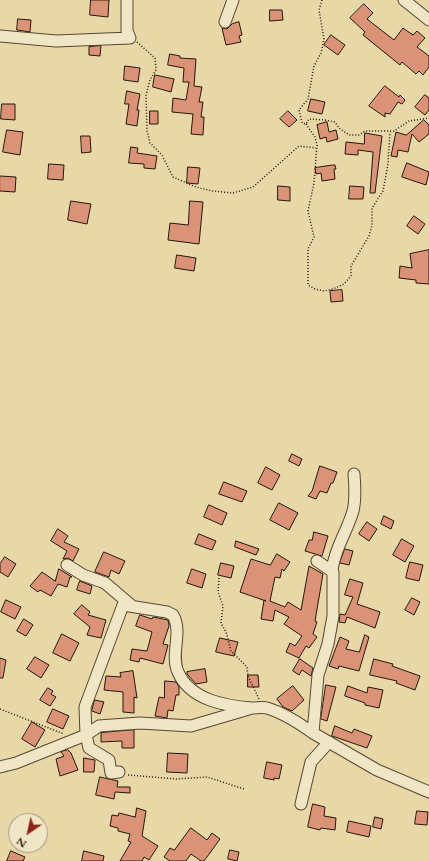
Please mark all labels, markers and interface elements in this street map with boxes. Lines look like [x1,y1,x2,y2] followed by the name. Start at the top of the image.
[8,813,48,853] north arrow
[13,834,30,851] text: N

